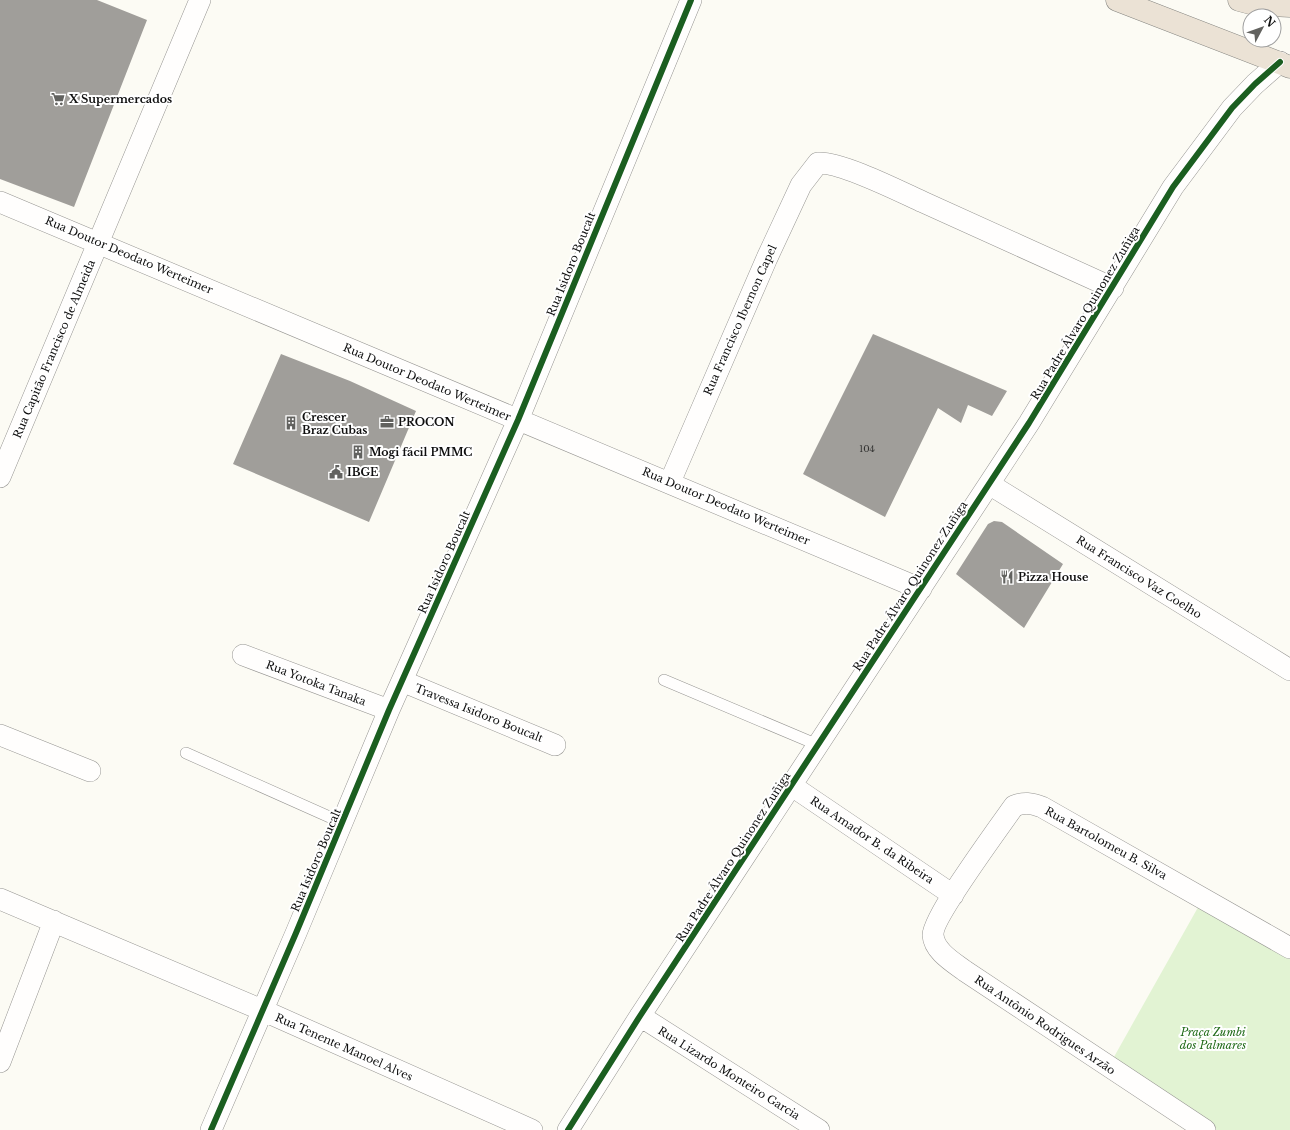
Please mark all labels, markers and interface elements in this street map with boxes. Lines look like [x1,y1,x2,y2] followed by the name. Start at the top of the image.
[1242,8,1282,48] north arrow
[1261,13,1279,30] text: N
[50,91,66,107] supermarket icon: X Supermercados
[68,92,172,106] place label: X Supermercados
[544,209,599,318] street label: Rua Isidoro Boucalt
[43,213,216,297] street label: Rua Doutor Deodato Werteimer
[1028,223,1143,402] street label: Rua Padre Álvaro Quinonez Zuñiga
[700,242,780,397] street label: Rua Francisco Ibernon Capel
[10,257,98,441] street label: Rua Capitão Francisco de Almeida
[341,340,514,424] street label: Rua Doutor Deodato Werteimer
[302,410,367,437] place label: Crescer Braz Cubas
[379,414,395,430] office icon: PROCON
[283,415,299,431] building icon: Crescer Braz Cubas
[398,415,455,429] place label: PROCON
[859,443,875,454] house number: 104
[350,444,366,460] building icon: Mogi fácil PMMC
[369,445,472,459] place label: Mogi fácil PMMC
[328,464,344,480] public building icon: IBGE
[640,464,813,548] street label: Rua Doutor Deodato Werteimer
[347,465,379,479] place label: IBGE
[850,498,971,674] street label: Rua Padre Álvaro Quinonez Zuñiga
[415,508,473,616] street label: Rua Isidoro Boucalt
[1074,533,1204,621] street label: Rua Francisco Vaz Coelho
[999,569,1015,585] restaurant icon: Pizza House
[1018,570,1089,584] place label: Pizza House
[264,657,369,709] street label: Rua Yotoka Tanaka
[413,681,546,745] street label: Travessa Isidoro Boucalt
[673,769,794,945] street label: Rua Padre Álvaro Quinonez Zuñiga
[808,793,937,887] street label: Rua Amador B. da Ribeira
[1043,804,1170,883] street label: Rua Bartolomeu B. Silva
[288,805,345,914] street label: Rua Isidoro Boucalt
[972,972,1118,1078] street label: Rua Antônio Rodrigues Arzão
[273,1010,415,1084] street label: Rua Tenente Manoel Alves
[655,1023,803,1123] street label: Rua Lizardo Monteiro Garcia
[1179,1025,1246,1052] park label: Praça Zumbi dos Palmares

